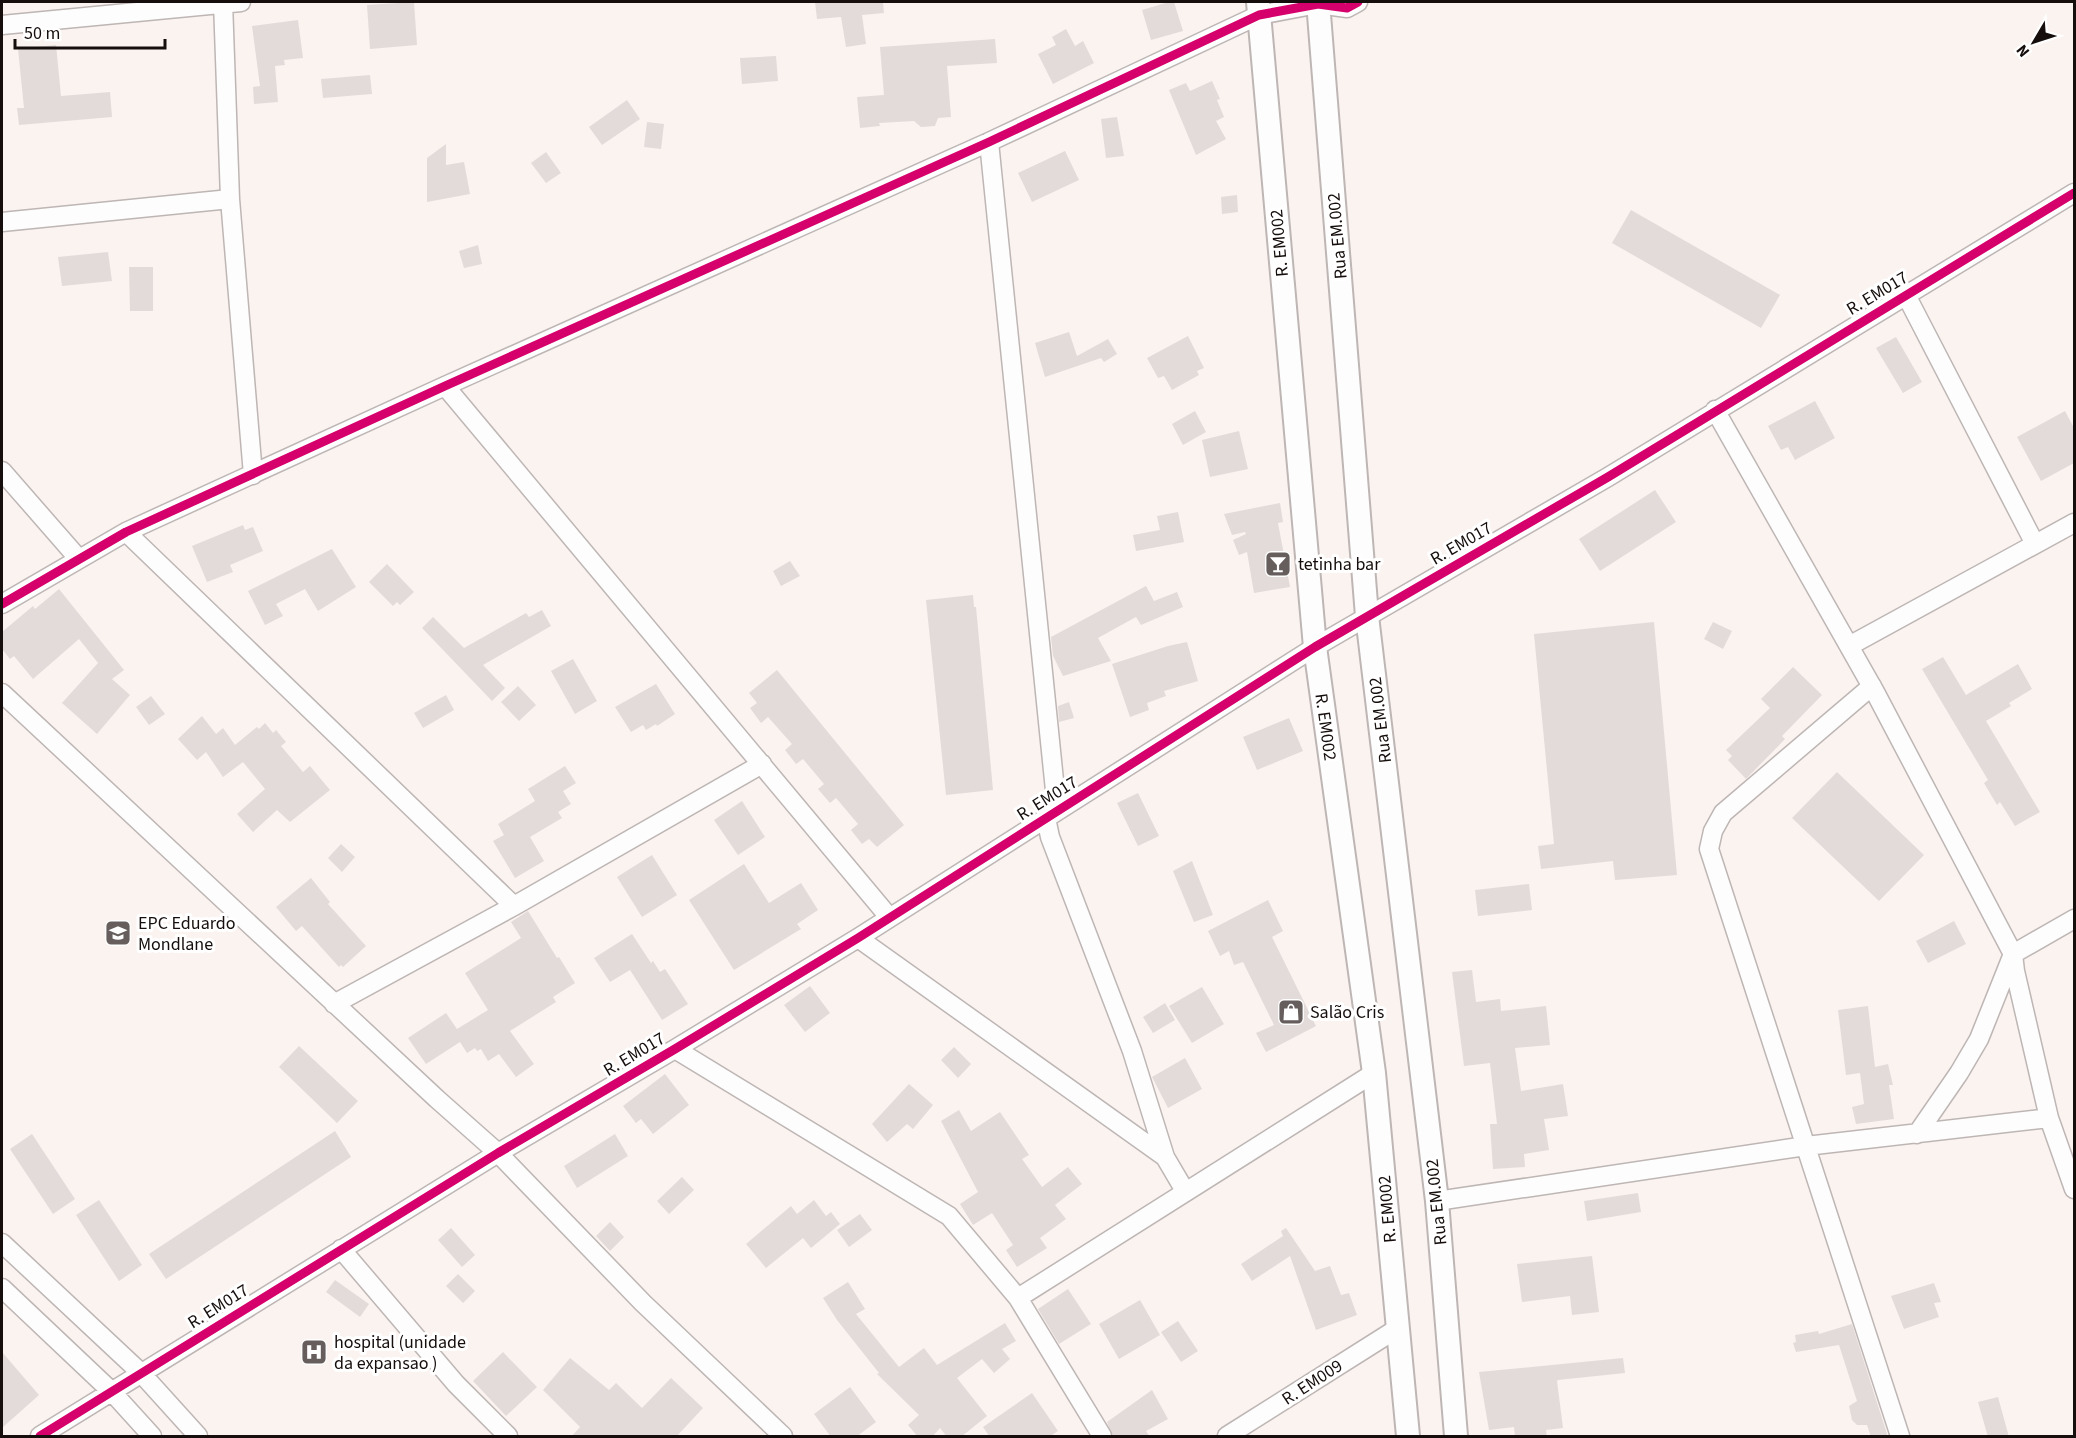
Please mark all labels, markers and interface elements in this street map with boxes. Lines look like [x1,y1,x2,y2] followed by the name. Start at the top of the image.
[15,12,165,50] scale bar
[2004,12,2064,72] north arrow
[24,21,60,46] text: 50 m
[2011,40,2035,62] text: N
[1321,192,1354,280] street label: Rua EM.002
[1264,208,1295,278] street label: R. EM002
[1842,265,1913,322] street label: R. EM017
[1426,516,1497,571] street label: R. EM017
[1263,549,1293,579] bar icon: tetinha bar
[1298,552,1381,577] place label: tetinha bar
[1363,675,1398,764] street label: Rua EM.002
[1308,692,1343,762] street label: R. EM002
[1012,770,1083,827] street label: R. EM017
[138,911,236,957] place label: EPC Eduardo Mondlane
[103,918,133,948] school or university icon: EPC Eduardo Mondlane
[1276,997,1306,1027] shop icon: Salão Cris
[1310,1000,1384,1025] place label: Salão Cris
[599,1026,670,1083] street label: R. EM017
[1420,1158,1453,1246] street label: Rua EM.002
[1372,1174,1403,1244] street label: R. EM002
[183,1278,254,1335] street label: R. EM017
[334,1330,466,1376] place label: hospital (unidade da expansao )
[299,1337,329,1367] hospital icon: hospital (unidade da expansao )
[1277,1353,1348,1411] street label: R. EM009

